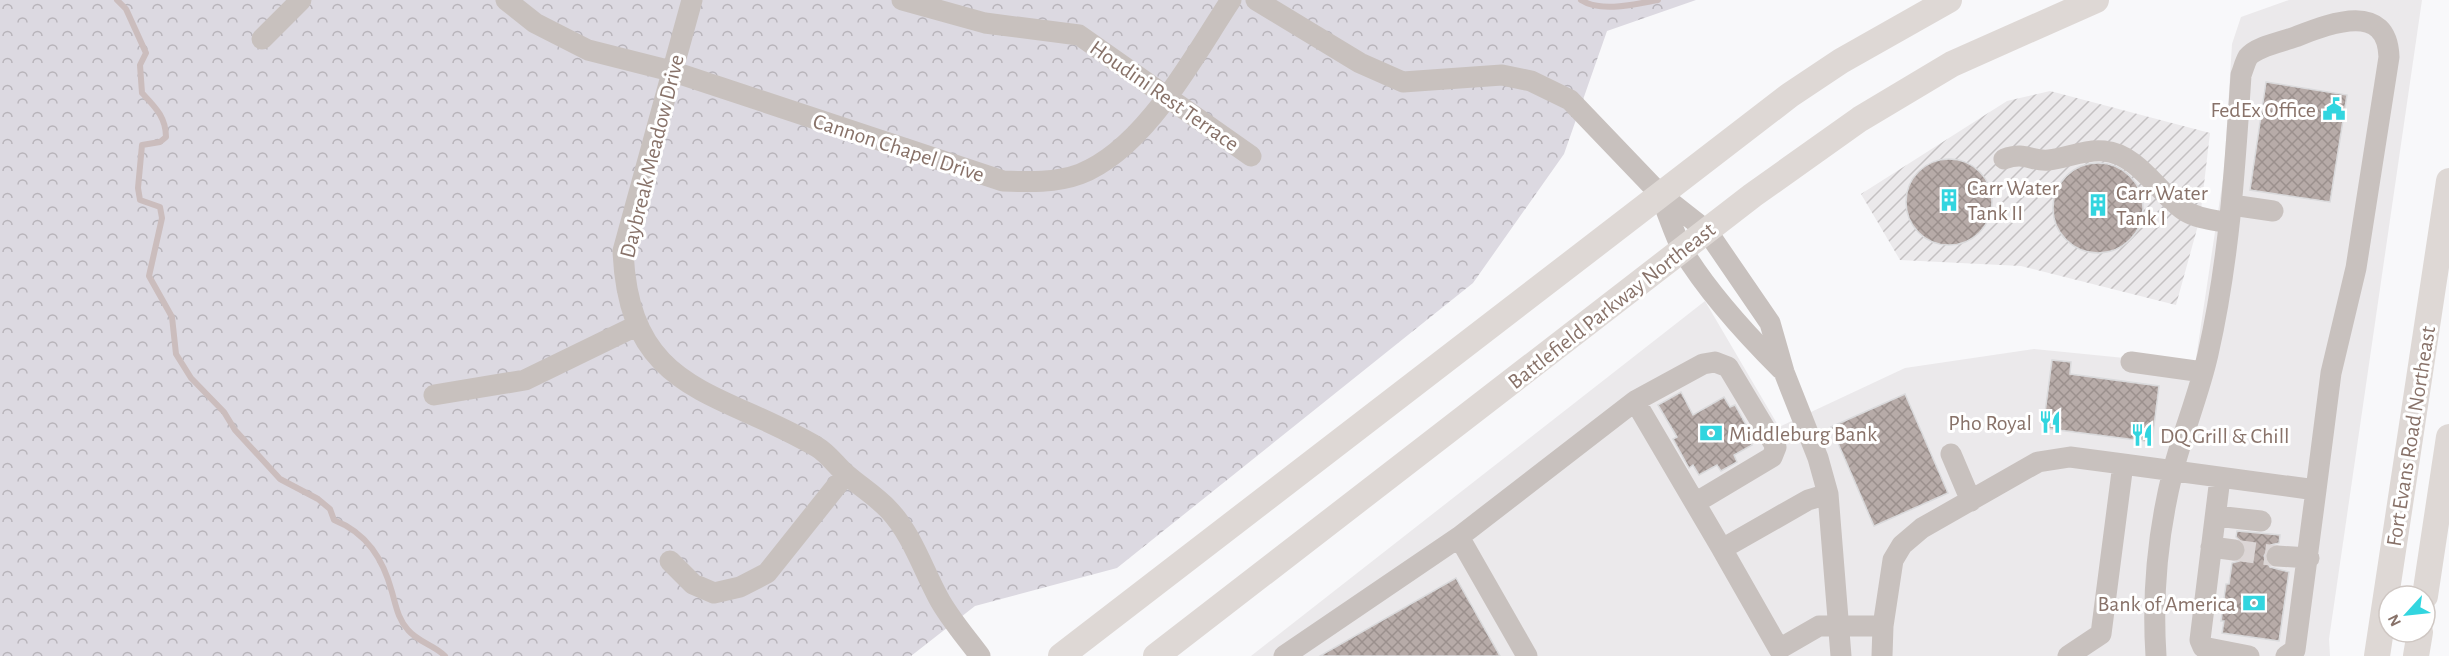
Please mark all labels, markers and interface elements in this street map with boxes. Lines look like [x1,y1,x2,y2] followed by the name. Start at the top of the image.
[1086,36,1243,155] street label: Houdini Rest Terrace
[616,52,688,260] street label: Daybreak Meadow Drive
[2321,96,2347,122] public building icon: FedEx Office
[2210,99,2316,121] place label: FedEx Office
[810,110,987,186] street label: Cannon Chapel Drive
[1967,177,2059,224] place label: Carr Water Tank II
[2116,182,2208,229] place label: Carr Water Tank I
[1936,187,1962,213] building icon: Carr Water Tank II
[2085,192,2111,218] building icon: Carr Water Tank I
[1504,218,1719,393] street label: Battlefield Parkway Northeast
[2383,324,2439,548] street label: Fort Evans Road Northeast
[2037,409,2063,435] restaurant icon: Pho Royal
[1948,412,2032,434] place label: Pho Royal
[1698,420,1724,446] bank icon: Middleburg Bank
[2129,422,2155,448] restaurant icon: DQ Grill & Chill
[1729,423,1877,445] place label: Middleburg Bank
[2160,425,2290,447] place label: DQ Grill & Chill
[2377,584,2437,644] north arrow
[2241,590,2267,616] bank icon: Bank of America
[2097,593,2236,615] place label: Bank of America
[2385,612,2404,629] text: N

